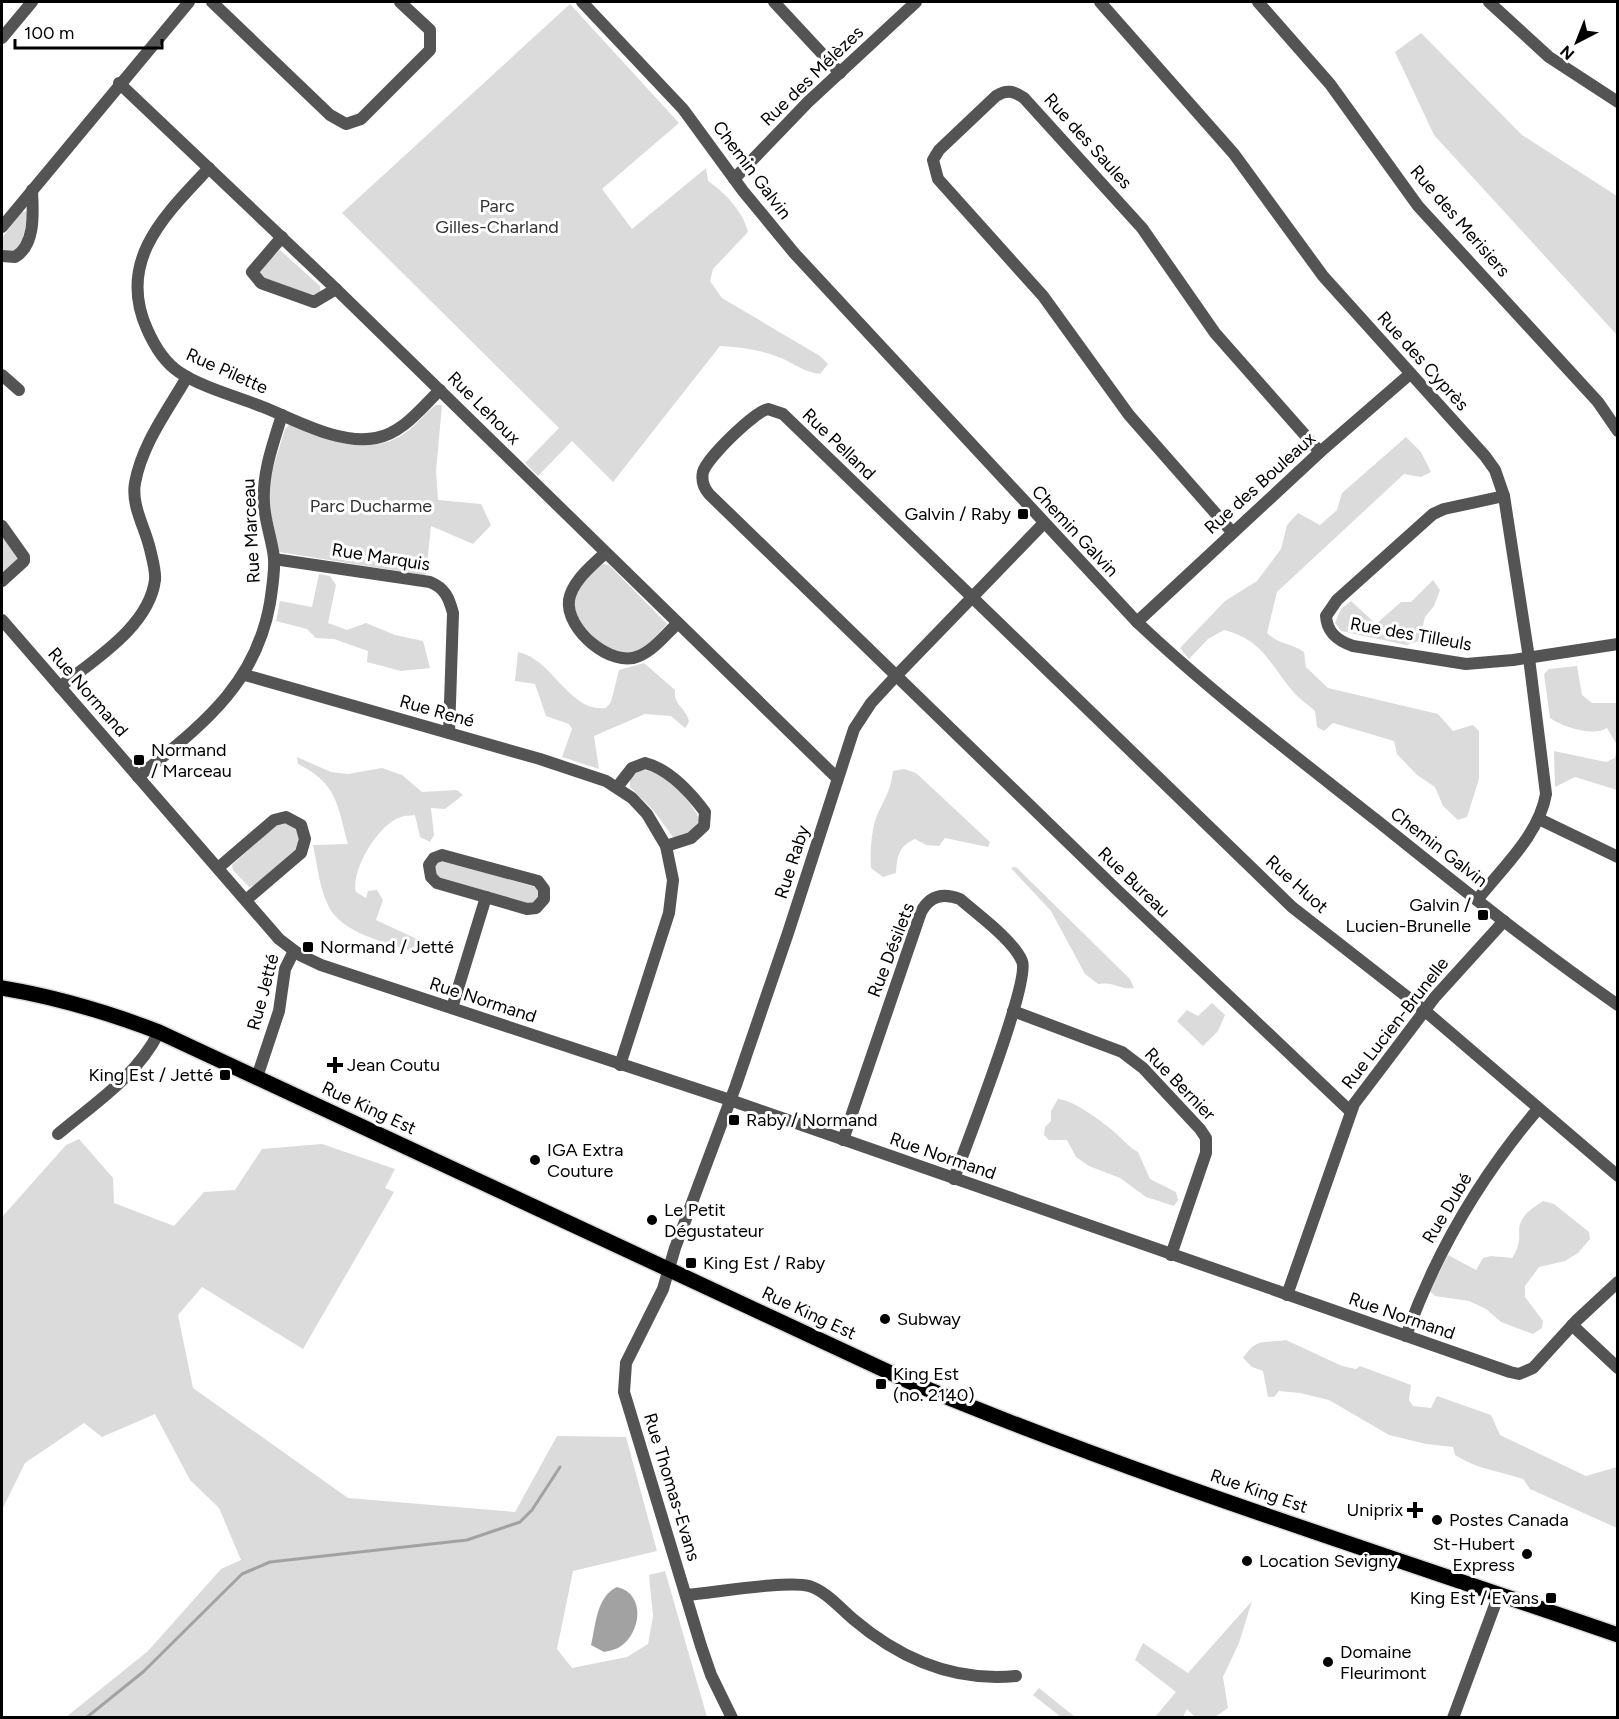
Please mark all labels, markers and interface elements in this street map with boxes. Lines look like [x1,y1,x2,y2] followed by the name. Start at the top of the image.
[15,12,162,50] scale bar
[1547,12,1607,72] north arrow
[756,21,868,131] street label: Rue des Mélèzes
[24,22,74,44] text: 100 m
[1556,42,1578,64] text: N
[1039,89,1137,193] street label: Rue des Saules
[708,117,796,223] street label: Chemin Galvin
[1405,161,1515,281] street label: Rue des Merisiers
[435,195,559,238] park label: Parc Gilles-Charland
[1373,307,1473,415] street label: Rue des Cyprès
[183,343,272,399] street label: Rue Pilette
[443,367,525,449] street label: Rue Lehoux
[798,404,880,484] street label: Rue Pelland
[1200,427,1320,539] street label: Rue des Bouleaux
[237,478,265,584] street label: Rue Marceau
[1027,481,1123,581] street label: Chemin Galvin
[310,495,432,517] park label: Parc Ducharme
[904,503,1012,525] place label: Galvin / Raby
[1016,507,1030,521] marker: Galvin / Raby
[330,538,432,576] street label: Rue Marquis
[1348,612,1474,656] street label: Rue des Tilleuls
[43,643,133,741] street label: Rue Normand
[397,690,477,732] street label: Rue René
[151,739,232,782] place label: Normand / Marceau
[132,753,146,767] marker: Normand / Marceau
[1386,802,1492,892] street label: Chemin Galvin
[770,822,814,901] street label: Rue Raby
[1093,842,1175,922] street label: Rue Bureau
[1261,850,1333,918] street label: Rue Huot
[1346,894,1471,937] place label: Galvin / Lucien-Brunelle
[863,900,919,1000] street label: Rue Désilets
[1476,908,1490,922] marker: Galvin / Lucien-Brunelle
[320,936,454,958] place label: Normand / Jetté
[301,940,315,954] marker: Normand / Jetté
[242,951,284,1033] street label: Rue Jetté
[1337,953,1453,1093] street label: Rue Lucien-Brunelle
[427,972,539,1028] street label: Rue Normand
[1140,1043,1220,1125] street label: Rue Bernier
[347,1054,440,1076] place label: Jean Coutu
[328,1058,342,1072] marker: Jean Coutu
[89,1064,213,1086] place label: King Est / Jetté
[218,1068,232,1082] marker: King Est / Jetté
[318,1077,420,1140] street label: Rue King Est
[746,1109,878,1131] place label: Raby / Normand
[727,1113,741,1127] marker: Raby / Normand
[887,1128,999,1184] street label: Rue Normand
[547,1139,623,1182] place label: IGA Extra Couture
[528,1153,542,1167] marker: IGA Extra Couture
[1417,1169,1477,1247] street label: Rue Dubé
[664,1199,764,1242] place label: Le Petit Dégustateur
[645,1213,659,1227] marker: Le Petit Dégustateur
[703,1252,826,1274] place label: King Est / Raby
[684,1256,698,1270] marker: King Est / Raby
[758,1282,860,1345] street label: Rue King Est
[1346,1288,1458,1344] street label: Rue Normand
[897,1308,961,1330] place label: Subway
[878,1312,892,1326] marker: Subway
[893,1363,975,1406] place label: King Est (no. 2140)
[874,1377,888,1391] marker: King Est (no. 2140)
[639,1410,705,1564] street label: Rue Thomas-Evans
[1207,1464,1311,1518] street label: Rue King Est
[1347,1499,1403,1521] place label: Uniprix
[1408,1503,1422,1517] marker: Uniprix
[1449,1509,1569,1531] place label: Postes Canada
[1430,1513,1444,1527] marker: Postes Canada
[1433,1533,1515,1576] place label: St-Hubert Express
[1520,1547,1534,1561] marker: St-Hubert Express
[1259,1550,1398,1572] place label: Location Sevigny
[1240,1554,1254,1568] marker: Location Sevigny
[1410,1587,1539,1609] place label: King Est / Evans
[1544,1591,1558,1605] marker: King Est / Evans
[1340,1641,1427,1684] place label: Domaine Fleurimont
[1321,1655,1335,1669] marker: Domaine Fleurimont

